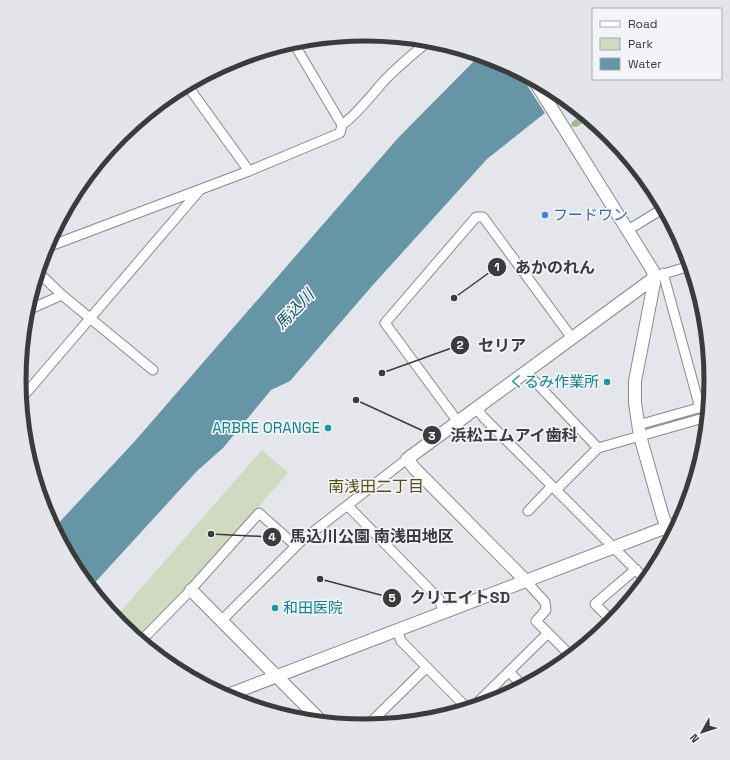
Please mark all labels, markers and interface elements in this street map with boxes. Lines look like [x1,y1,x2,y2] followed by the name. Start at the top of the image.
[592,8,722,80] legend
[628,16,657,32] text: Road
[628,36,653,52] text: Park
[628,56,662,72] text: Water
[553,205,628,224] place label: フードワン
[540,210,550,220] marker: フードワン
[487,253,603,281] callout: あかのれん
[515,257,595,278] text: あかのれん
[494,259,500,275] text: 1
[270,283,320,334] water label: 馬込川
[450,331,534,359] callout: セリア
[478,335,526,356] text: セリア
[456,337,464,353] text: 2
[509,372,599,391] place label: くるみ作業所
[602,377,612,387] marker: くるみ作業所
[212,418,320,437] place label: ARBRE ORANGE
[422,421,586,449] callout: 浜松エムアイ歯科
[323,423,333,433] marker: ARBRE ORANGE
[450,425,578,446] text: 浜松エムアイ歯科
[428,428,436,444] text: 3
[328,476,424,497] district label: 南浅田二丁目
[262,523,462,551] callout: 馬込川公園 南浅田地区
[290,526,454,547] text: 馬込川公園 南浅田地区
[268,529,276,545] text: 4
[382,584,518,612] callout: クリエイトSD
[410,587,510,608] text: クリエイトSD
[388,590,396,606] text: 5
[283,598,343,617] place label: 和田医院
[270,603,280,613] marker: 和田医院
[682,712,722,752] north arrow
[686,731,702,746] text: N

